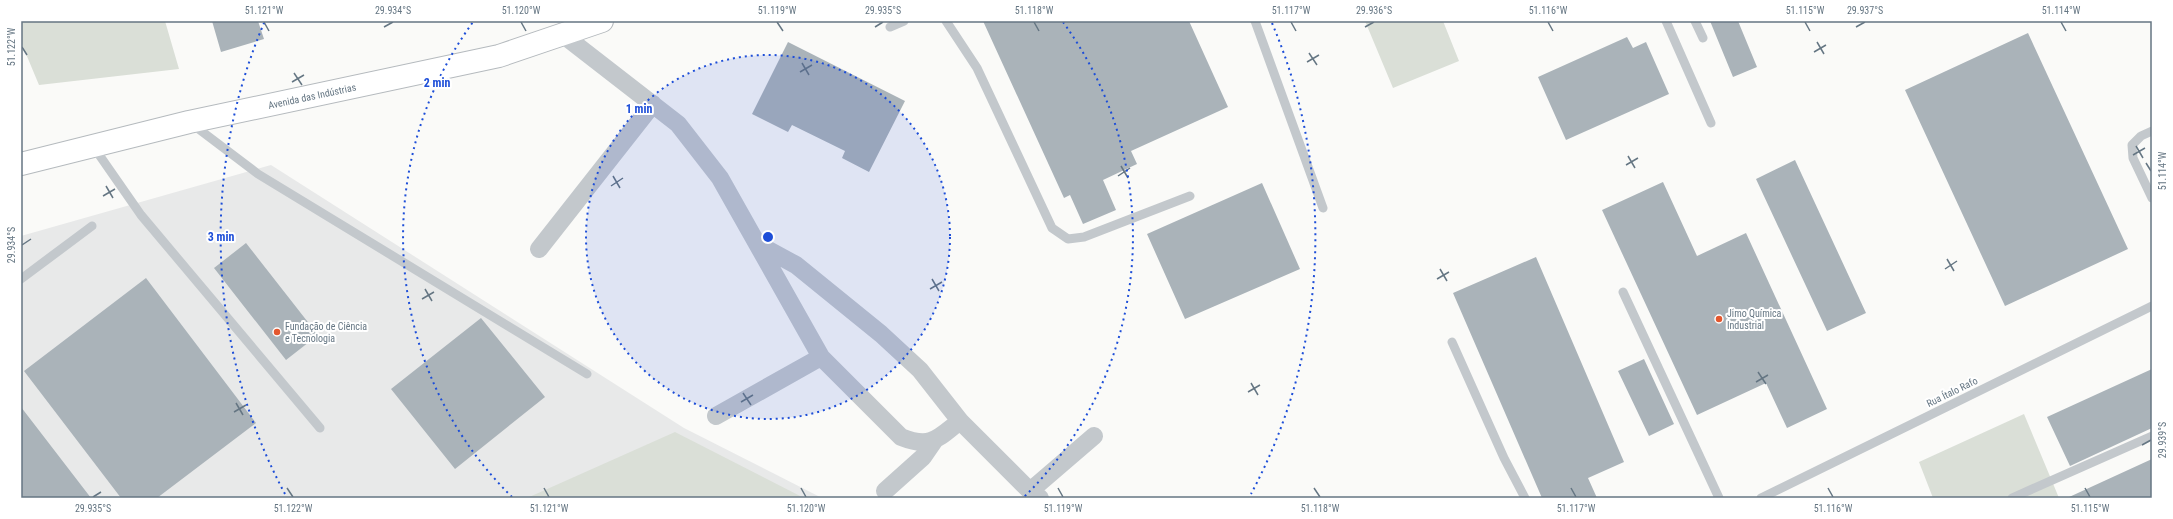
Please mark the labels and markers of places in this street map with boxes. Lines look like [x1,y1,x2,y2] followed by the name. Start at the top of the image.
[761,230,775,244] centre of rings
[1727,308,1782,331] place label: Jimo Química Industrial
[1714,314,1724,324] marker: Jimo Química Industrial
[285,321,367,344] place label: Fundação de Ciência e Tecnologia
[272,327,282,337] marker: Fundação de Ciência e Tecnologia

